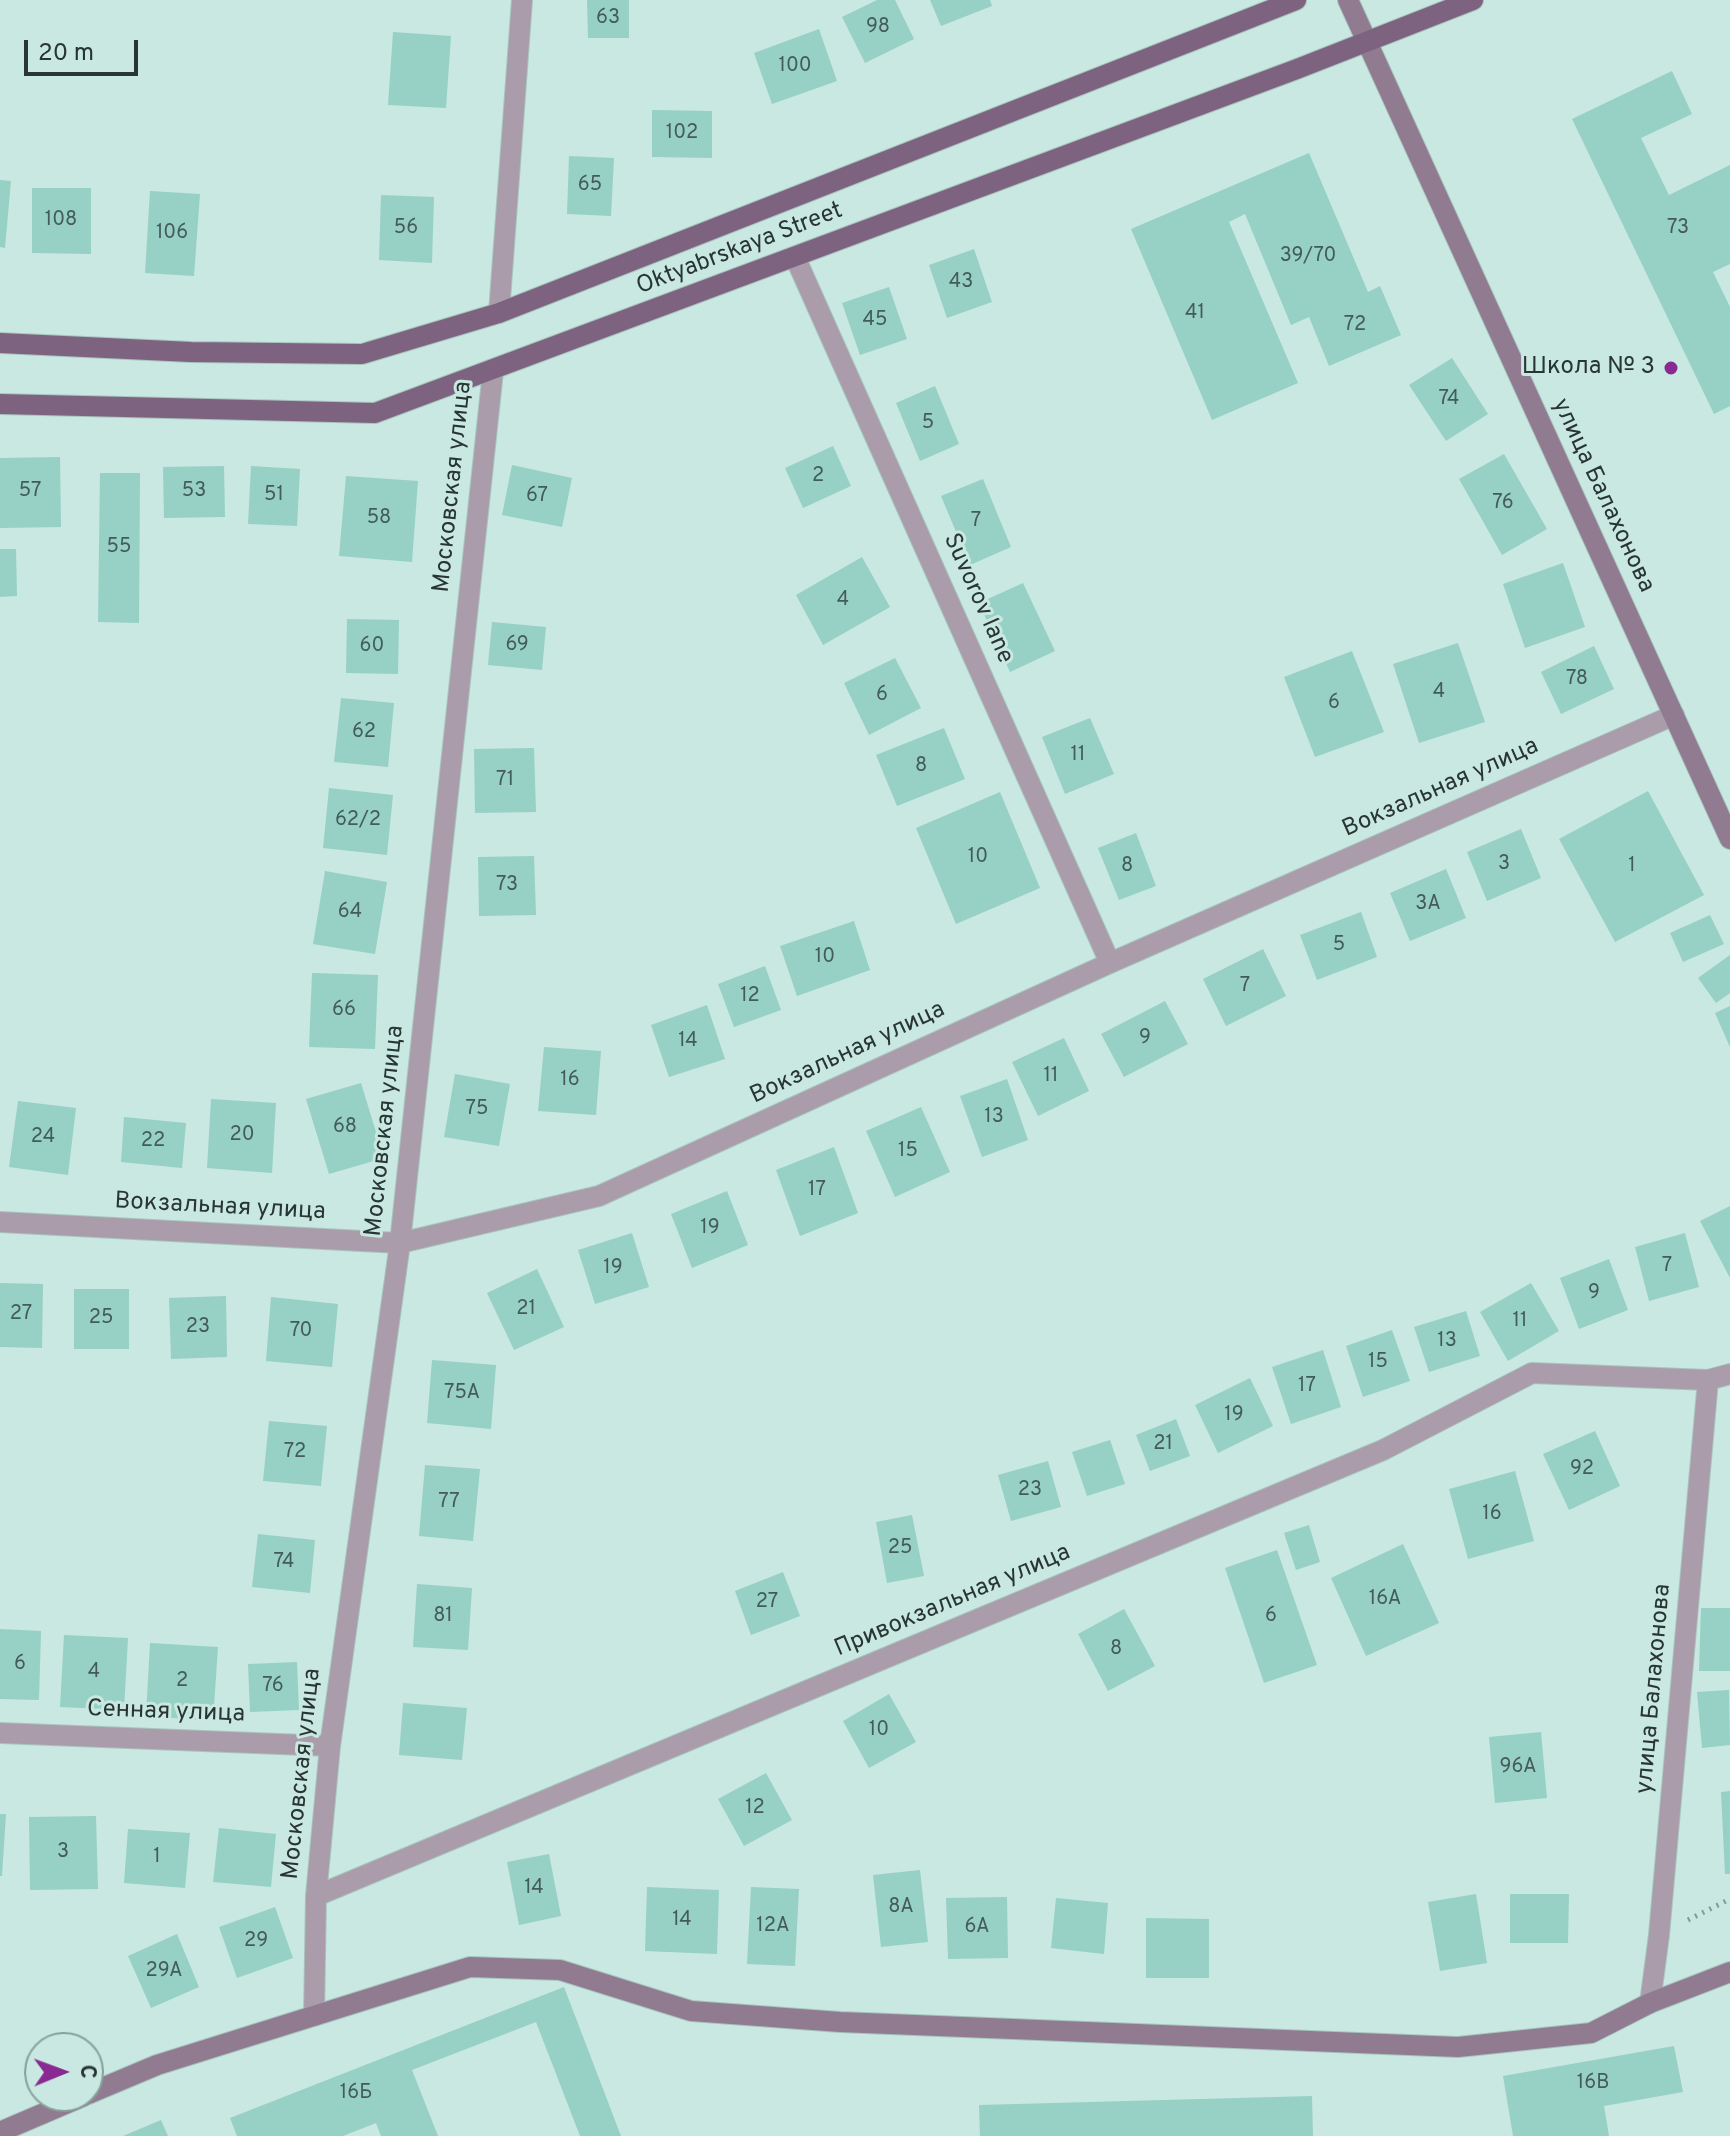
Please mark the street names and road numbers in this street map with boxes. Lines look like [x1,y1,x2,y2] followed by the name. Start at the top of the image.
[633,197,847,303] street label: Oktyabrskaya Street
[429,380,479,594] street label: Московская улица
[1544,394,1660,598] street label: улица Балахонова
[935,529,1019,669] street label: Suvorov lane
[1339,733,1543,845] street label: Вокзальная улица
[746,996,950,1112] street label: Вокзальная улица
[361,1024,411,1238] street label: Московская улица
[114,1188,326,1228] street label: Вокзальная улица
[831,1539,1075,1665] street label: Привокзальная улица
[1631,1583,1679,1795] street label: улица Балахонова
[278,1667,328,1881] street label: Московская улица
[86,1696,246,1730] street label: Сенная улица

